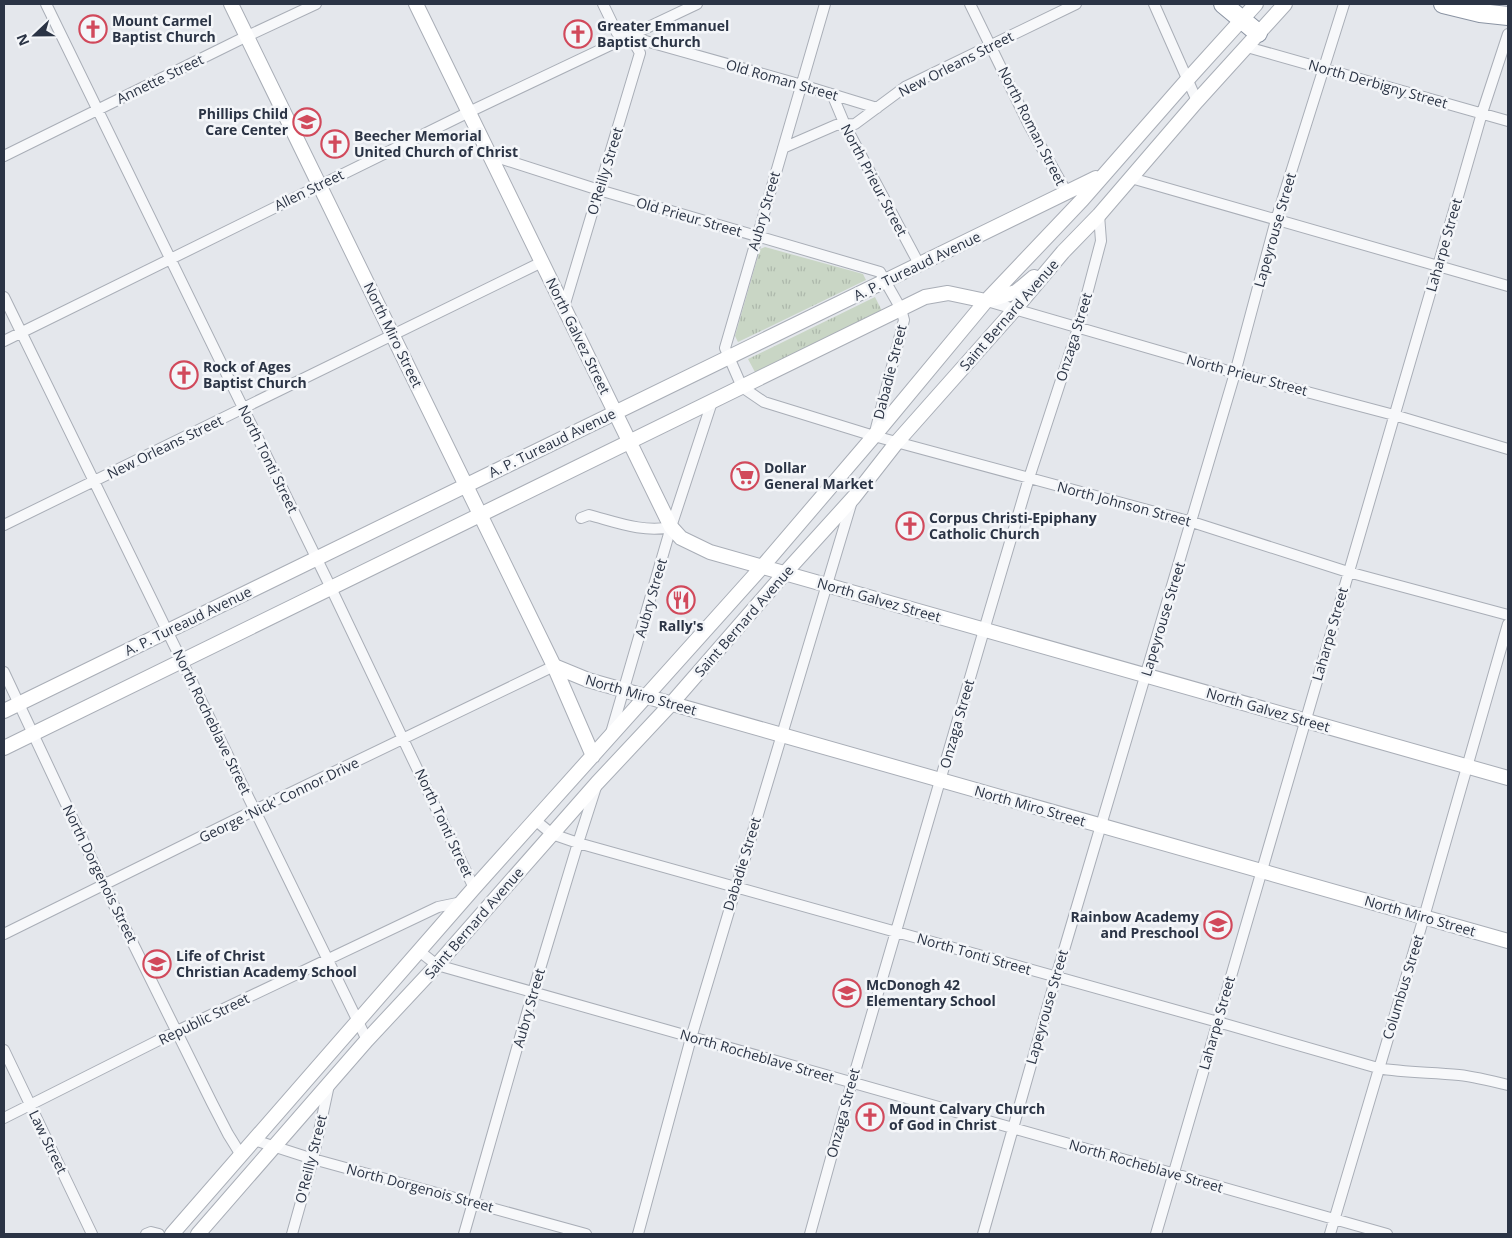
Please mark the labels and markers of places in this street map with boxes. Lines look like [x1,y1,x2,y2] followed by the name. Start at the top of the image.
[112,11,216,46] place label: Mount Carmel Baptist Church
[78,14,108,44] church icon: Mount Carmel Baptist Church
[597,16,729,51] place label: Greater Emmanuel Baptist Church
[563,19,593,49] church icon: Greater Emmanuel Baptist Church
[198,104,289,139] place label: Phillips Child Care Center
[292,107,322,137] school or university icon: Phillips Child Care Center
[354,126,518,161] place label: Beecher Memorial United Church of Christ
[320,129,350,159] church icon: Beecher Memorial United Church of Christ
[203,357,307,392] place label: Rock of Ages Baptist Church
[169,360,199,390] church icon: Rock of Ages Baptist Church
[764,458,874,493] place label: Dollar General Market
[730,461,760,491] supermarket icon: Dollar General Market
[929,508,1097,543] place label: Corpus Christi-Epiphany Catholic Church
[895,511,925,541] church icon: Corpus Christi-Epiphany Catholic Church
[666,585,696,615] restaurant icon: Rally's
[659,616,703,635] place label: Rally's
[1071,907,1199,942] place label: Rainbow Academy and Preschool
[1203,910,1233,940] school or university icon: Rainbow Academy and Preschool
[176,946,357,981] place label: Life of Christ Christian Academy School
[142,949,172,979] school or university icon: Life of Christ Christian Academy School
[866,975,996,1010] place label: McDonogh 42 Elementary School
[832,978,862,1008] school or university icon: McDonogh 42 Elementary School
[889,1099,1045,1134] place label: Mount Calvary Church of God in Christ
[855,1102,885,1132] church icon: Mount Calvary Church of God in Christ

